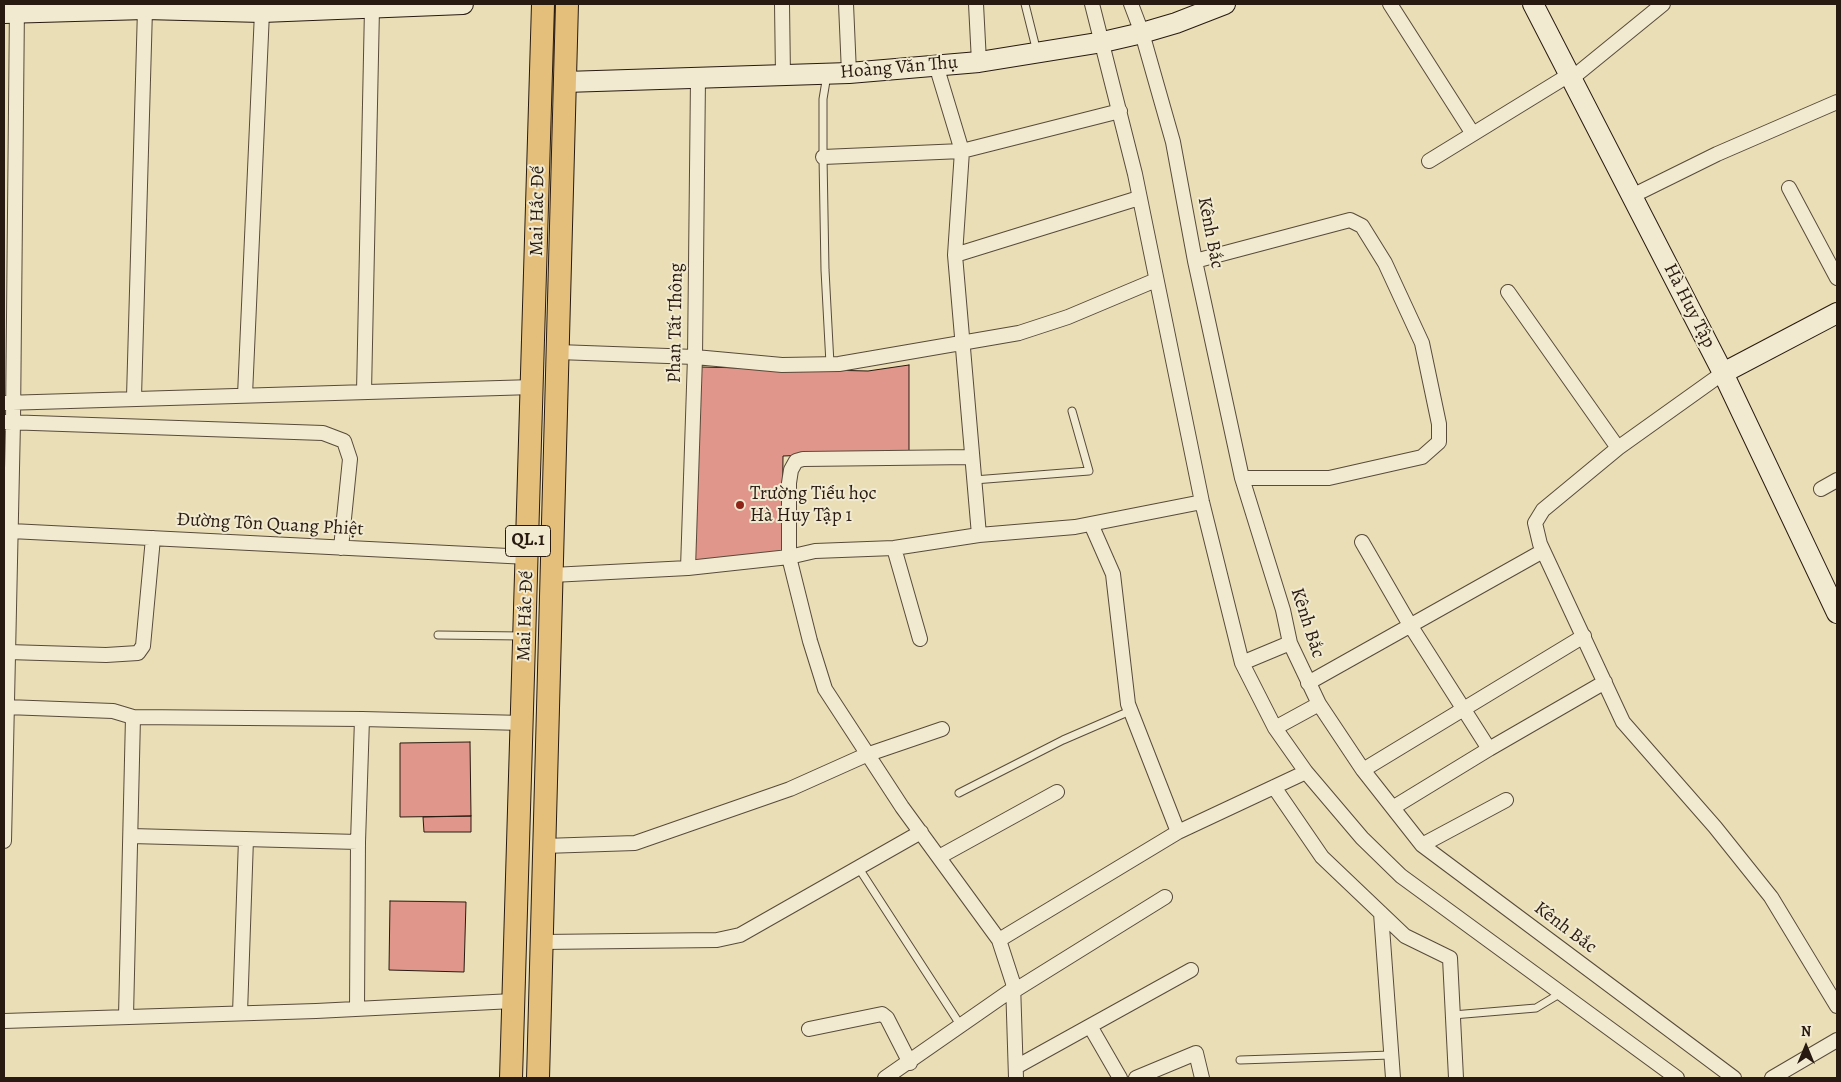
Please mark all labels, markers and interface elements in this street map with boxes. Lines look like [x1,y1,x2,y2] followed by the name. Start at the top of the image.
[839,51,959,85] street label: Hoàng Văn Thụ
[526,166,550,256] street label: Mai Hắc Đế
[1192,195,1228,271] street label: Kênh Bắc
[1658,260,1720,352] street label: Hà Huy Tập
[664,263,688,383] street label: Phan Tất Thông
[750,483,876,527] place label: Trường Tiểu học Hà Huy Tập 1
[734,499,746,511] marker: Trường Tiểu học Hà Huy Tập 1
[176,509,364,541] street label: Đường Tôn Quang Phiệt
[506,526,550,556] road number: QL.1
[513,570,539,662] street label: Mai Hắc Đế
[1285,585,1329,661] street label: Kênh Bắc
[1529,897,1601,959] street label: Kênh Bắc
[1781,1022,1831,1072] north arrow
[1801,1022,1811,1041] text: N

